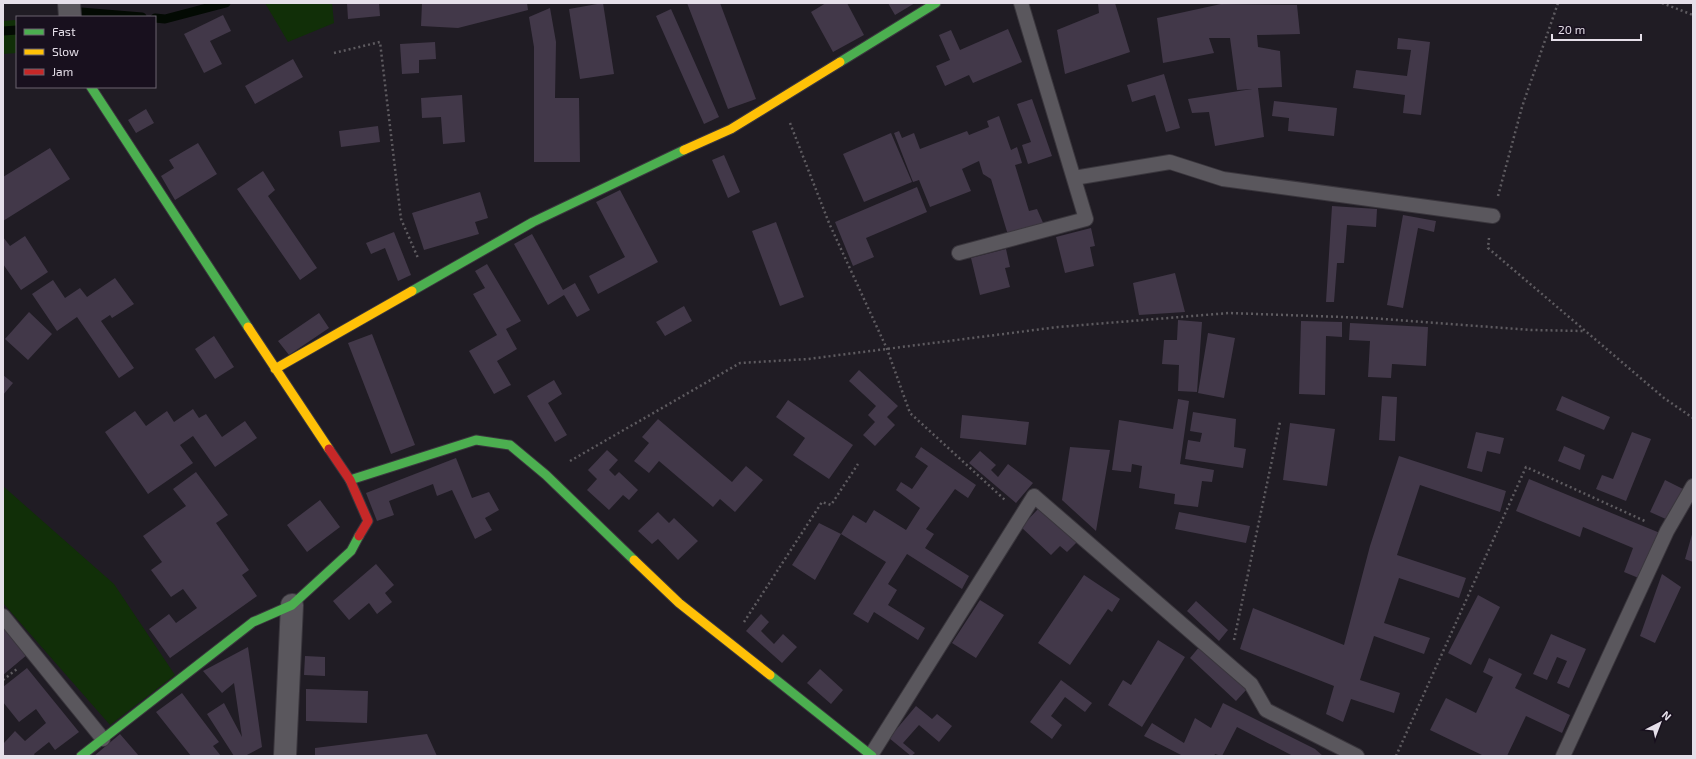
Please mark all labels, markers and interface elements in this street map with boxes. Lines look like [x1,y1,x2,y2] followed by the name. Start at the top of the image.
[16,16,156,88] legend
[1552,16,1641,42] scale bar
[1558,22,1585,36] text: 20 m
[52,24,76,38] text: Fast
[52,44,79,58] text: Slow
[52,64,73,78] text: Jam
[1640,703,1680,743] north arrow
[1660,708,1674,723] text: N

